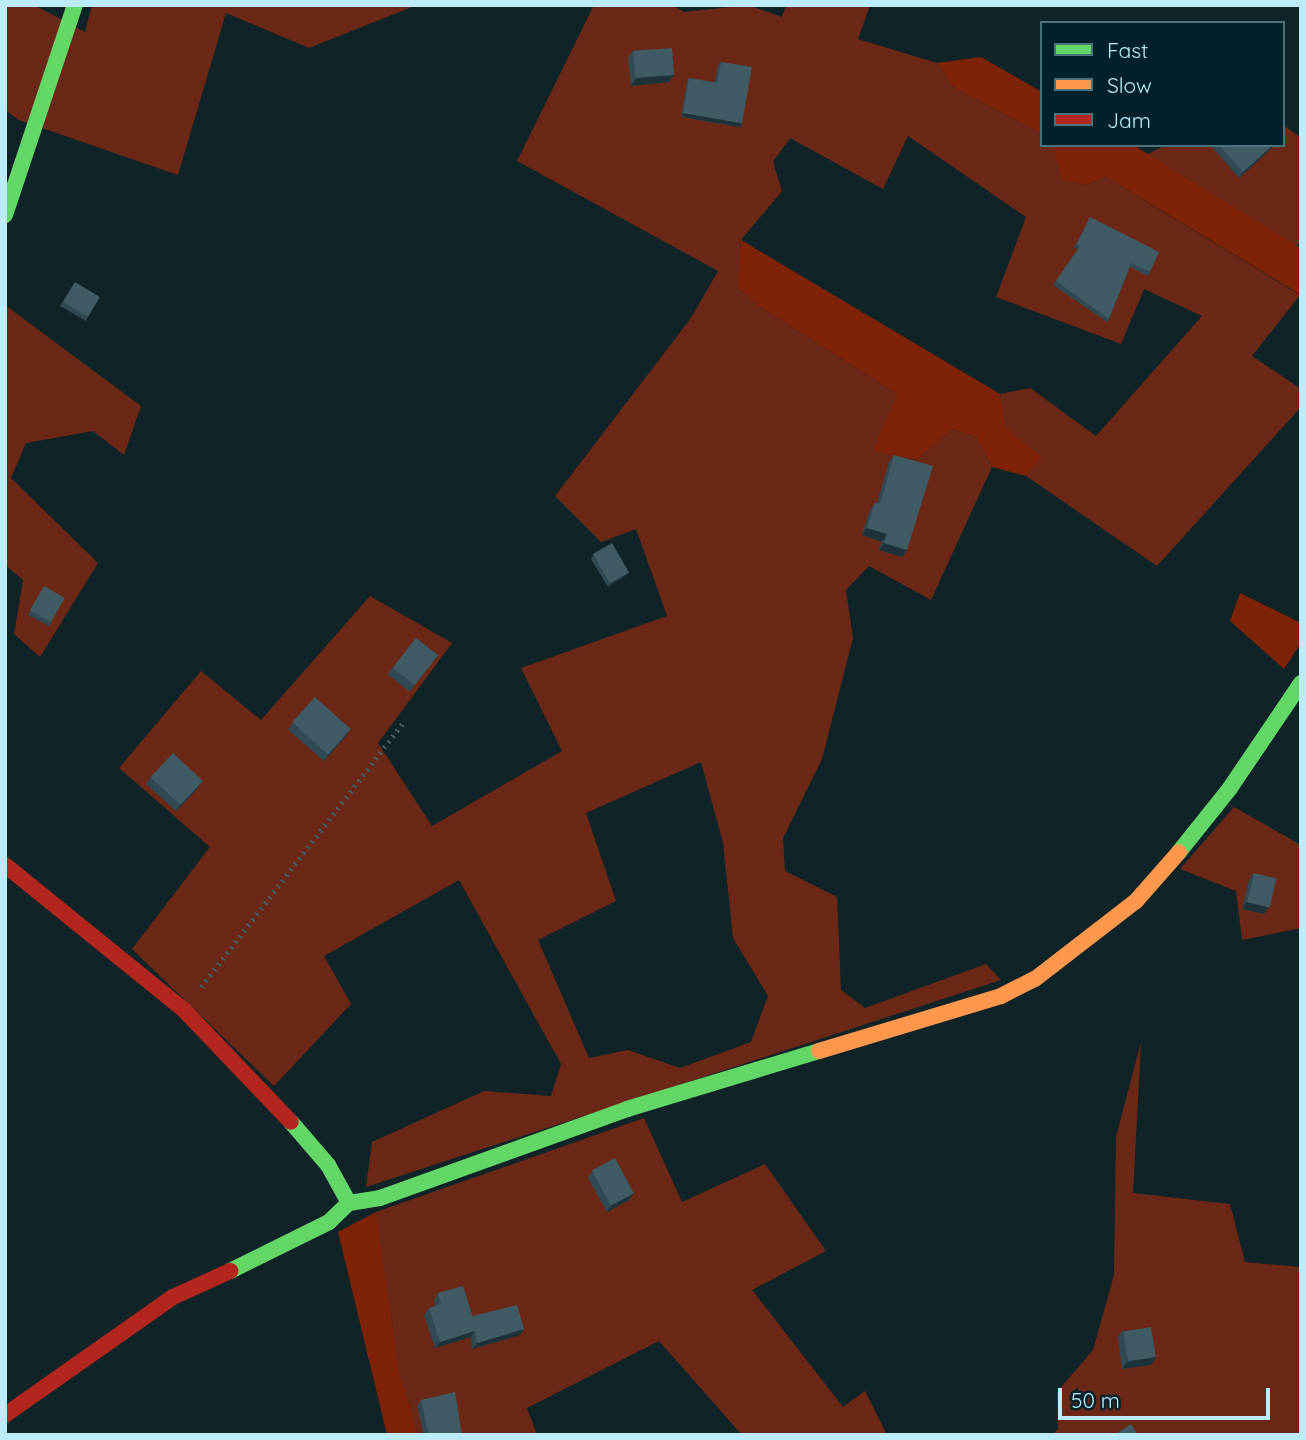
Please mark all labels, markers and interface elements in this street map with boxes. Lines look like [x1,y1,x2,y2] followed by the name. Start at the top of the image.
[1040,21,1285,147] legend
[1107,37,1148,63] text: Fast
[1107,72,1152,98] text: Slow
[1107,107,1151,133] text: Jam
[1061,1374,1273,1418] scale bar
[1071,1387,1120,1413] text: 50 m

